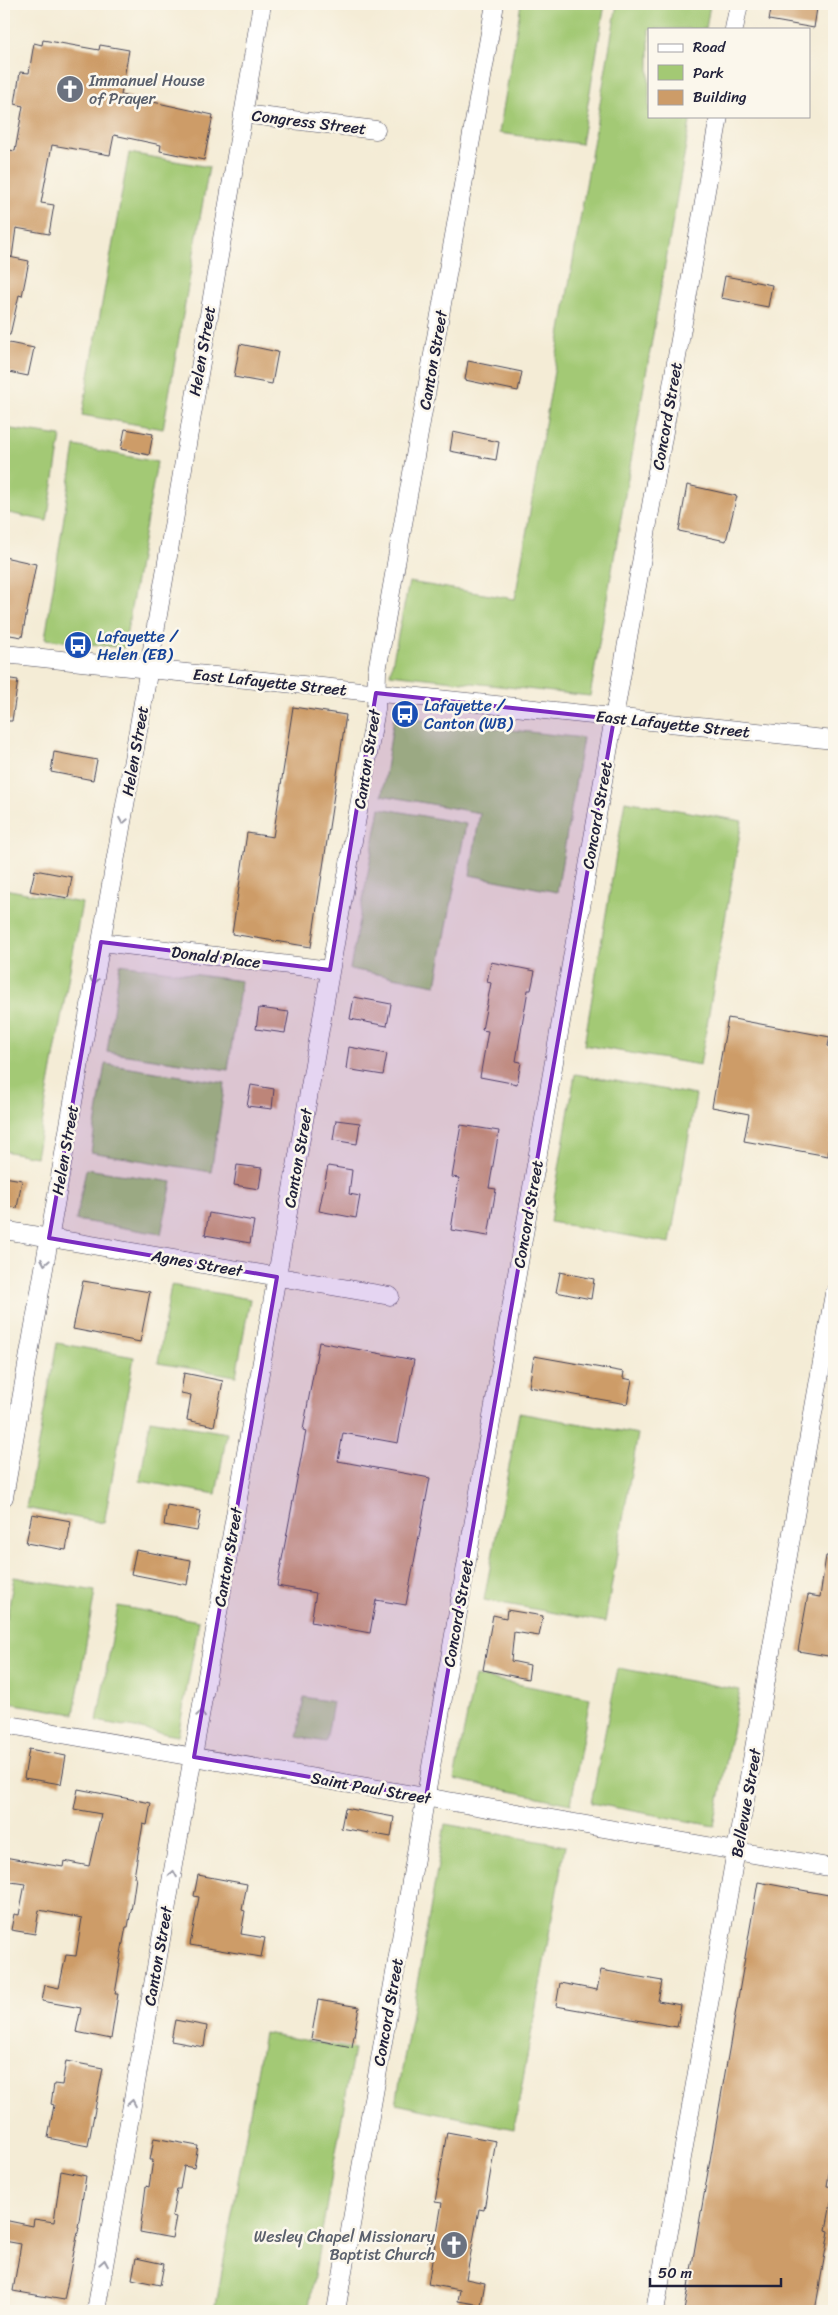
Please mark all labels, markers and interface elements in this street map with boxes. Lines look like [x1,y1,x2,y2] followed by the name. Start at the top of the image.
[648,28,810,118] legend
[693,34,726,60] text: Road
[693,60,724,86] text: Park
[88,66,205,113] place label: Immanuel House of Prayer
[55,74,85,104] church icon: Immanuel House of Prayer
[693,84,747,110] text: Building
[250,101,368,143] street label: Congress Street
[180,304,224,398] street label: Helen Street
[410,307,456,412] street label: Canton Street
[643,360,691,472] street label: Concord Street
[97,622,179,669] place label: Lafayette / Helen (EB)
[63,630,93,660] bus stop icon: Lafayette / Helen (EB)
[192,660,348,704] street label: East Lafayette Street
[424,691,514,738] place label: Lafayette / Canton (WB)
[390,699,420,729] bus stop icon: Lafayette / Canton (WB)
[595,702,751,746] street label: East Lafayette Street
[113,704,157,798] street label: Helen Street
[345,707,389,811] street label: Canton Street
[573,759,621,871] street label: Concord Street
[118,817,128,825] one-way arrow
[170,937,262,977] street label: Donald Place
[90,977,100,985] one-way arrow
[43,1103,87,1197] street label: Helen Street
[275,1105,321,1210] street label: Canton Street
[504,1158,552,1270] street label: Concord Street
[148,1241,245,1285] street label: Agnes Street
[40,1257,51,1266] one-way arrow
[205,1504,251,1609] street label: Canton Street
[434,1557,482,1669] street label: Concord Street
[196,1710,206,1719] one-way arrow
[722,1746,770,1860] street label: Bellevue Street
[309,1763,434,1813] street label: Saint Paul Street
[167,1870,177,1879] one-way arrow
[135,1903,181,2008] street label: Canton Street
[364,1956,412,2068] street label: Concord Street
[127,2099,137,2108] one-way arrow
[254,2222,436,2269] place label: Wesley Chapel Missionary Baptist Church
[439,2230,469,2260] church icon: Wesley Chapel Missionary Baptist Church
[650,2255,782,2287] scale bar
[99,2259,109,2268] one-way arrow
[658,2260,693,2286] text: 50 m

